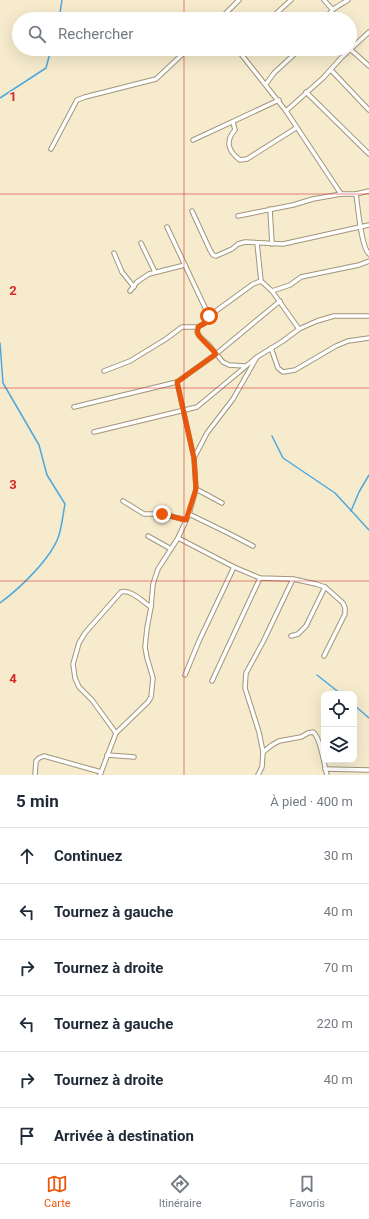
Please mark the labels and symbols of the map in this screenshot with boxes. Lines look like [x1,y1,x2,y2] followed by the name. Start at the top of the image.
[9,89,17,104] text: 1
[9,283,17,298] text: 2
[200,307,218,325] route start
[9,477,17,492] text: 3
[153,505,171,523] route end
[9,671,17,686] text: 4

